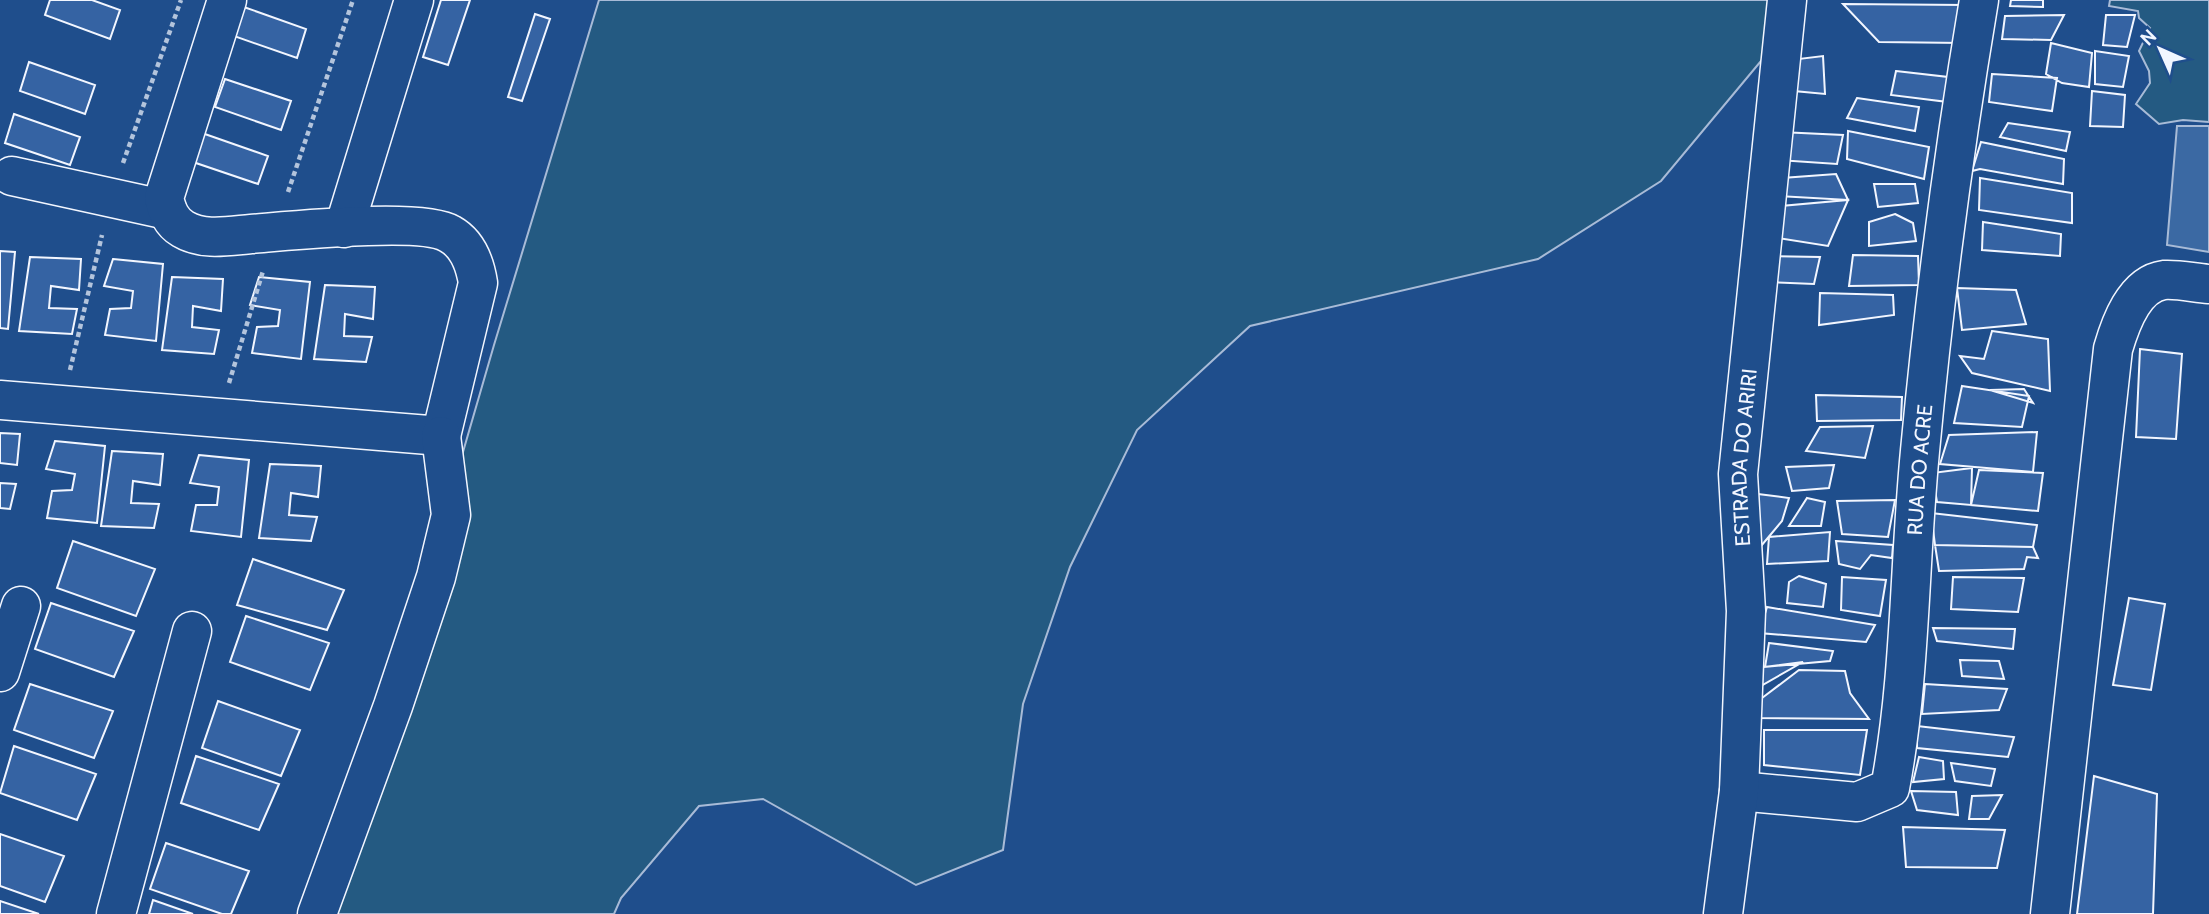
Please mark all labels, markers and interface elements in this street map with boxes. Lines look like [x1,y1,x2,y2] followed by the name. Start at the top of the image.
[2125,14,2195,84] north arrow
[2135,24,2161,50] text: N
[1725,367,1761,547] street label: ESTRADA DO ARIRI
[1901,403,1937,536] street label: RUA DO ACRE

